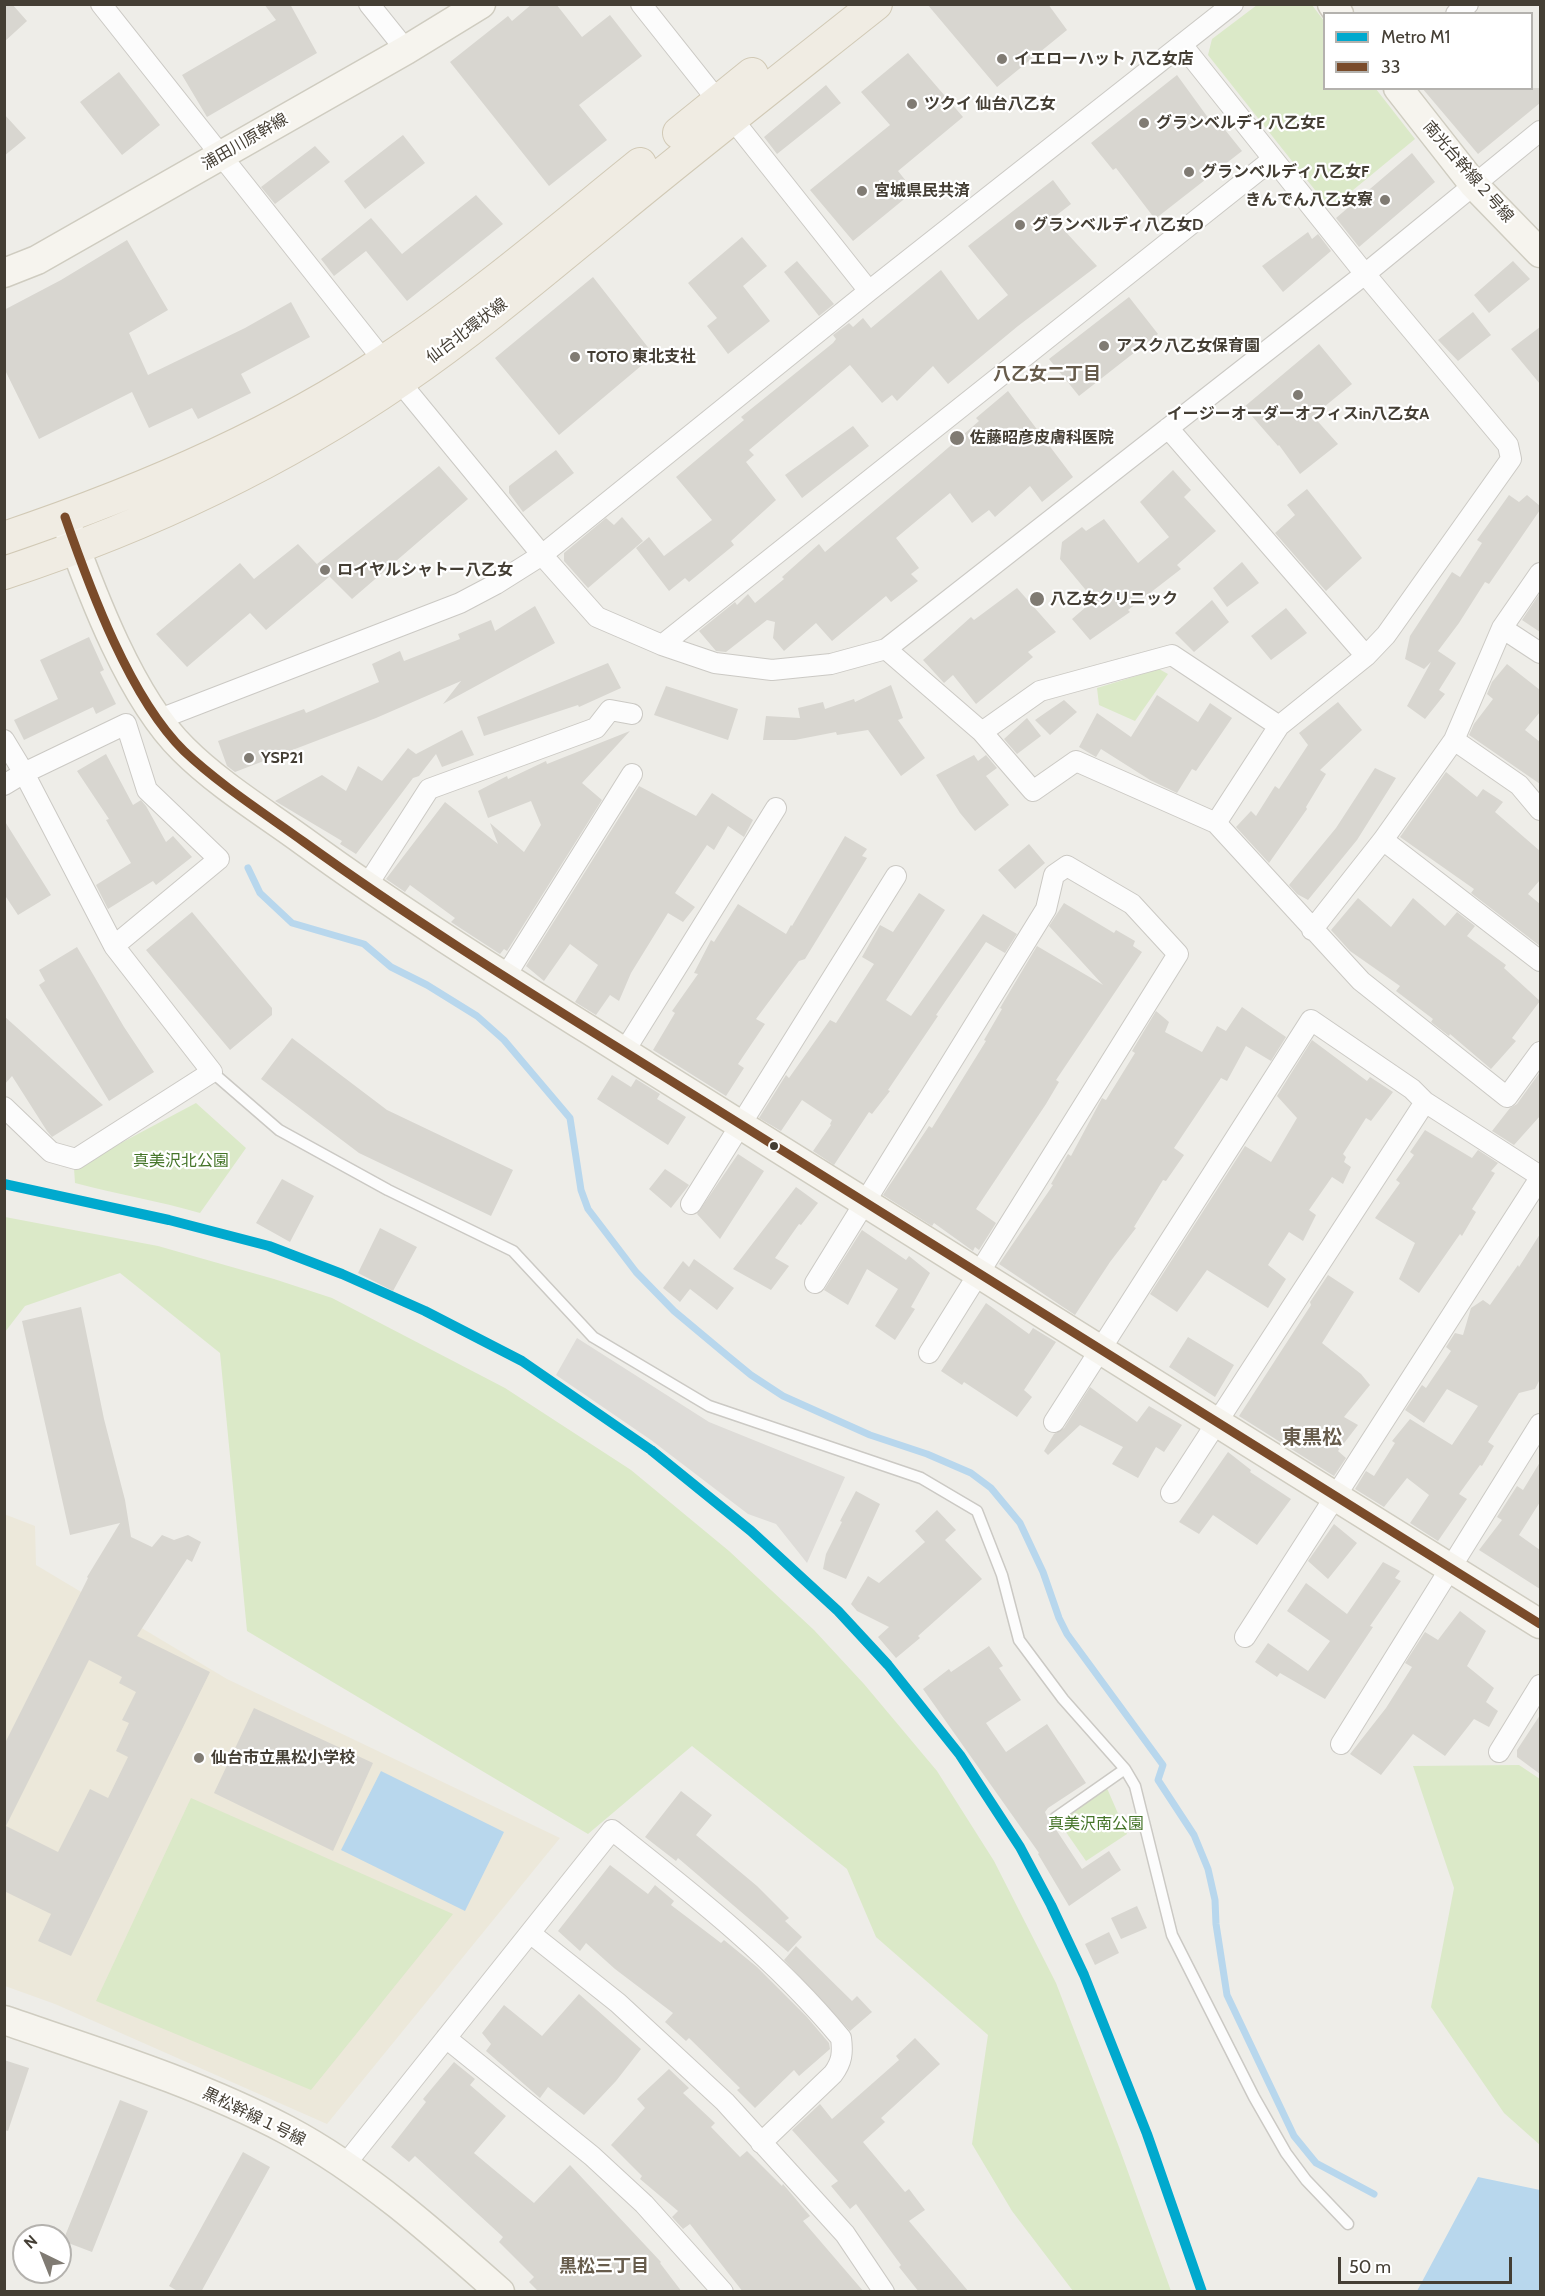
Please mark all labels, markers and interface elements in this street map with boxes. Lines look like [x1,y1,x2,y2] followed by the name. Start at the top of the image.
[1323,12,1533,90] legend
[1381,26,1450,48] text: Metro M1
[1014,49,1194,69] place label: イエローハット 八乙女店
[995,52,1009,66] marker: イエローハット 八乙女店
[1381,56,1400,78] text: 33
[924,94,1056,114] place label: ツクイ 仙台八乙女
[905,97,919,111] marker: ツクイ 仙台八乙女
[199,110,291,174] street label: 浦田川原幹線
[1156,113,1325,133] place label: グランベルディ八乙女E
[1137,116,1151,130] marker: グランベルディ八乙女E
[1419,117,1517,227] street label: 南光台幹線２号線
[1201,162,1369,182] place label: グランベルディ八乙女F
[1182,165,1196,179] marker: グランベルディ八乙女F
[874,181,970,201] place label: 宮城県民共済
[855,184,869,198] marker: 宮城県民共済
[1245,190,1373,210] place label: きんでん八乙女寮
[1378,193,1392,207] marker: きんでん八乙女寮
[1032,215,1204,235] place label: グランベルディ八乙女D
[1013,218,1027,232] marker: グランベルディ八乙女D
[423,294,511,368] street label: 仙台北環状線
[1116,336,1260,356] place label: アスク八乙女保育園
[1097,339,1111,353] marker: アスク八乙女保育園
[587,347,696,367] place label: TOTO 東北支社
[568,350,582,364] marker: TOTO 東北支社
[993,364,1101,386] district label: 八乙女二丁目
[1291,388,1305,402] marker: イージーオーダーオフィスin八乙女A
[1167,404,1429,424] place label: イージーオーダーオフィスin八乙女A
[970,428,1114,448] place label: 佐藤昭彦皮膚科医院
[948,429,966,447] marker: 佐藤昭彦皮膚科医院
[337,560,513,580] place label: ロイヤルシャトー八乙女
[318,563,332,577] marker: ロイヤルシャトー八乙女
[1050,589,1178,609] place label: 八乙女クリニック
[1028,590,1046,608] marker: 八乙女クリニック
[261,748,304,768] place label: YSP21
[242,751,256,765] marker: YSP21
[768,1140,780,1152] unlabelled marker
[133,1151,229,1171] park label: 真美沢北公園
[1282,1426,1342,1450] district label: 東黒松
[211,1748,355,1768] place label: 仙台市立黒松小学校
[192,1751,206,1765] marker: 仙台市立黒松小学校
[1048,1814,1144,1834] park label: 真美沢南公園
[199,2084,309,2150] street label: 黒松幹線１号線
[12,2224,72,2284] north arrow
[20,2231,41,2253] text: N
[1341,2245,1515,2283] scale bar
[559,2256,649,2278] district label: 黒松三丁目
[1349,2256,1391,2278] text: 50 m

